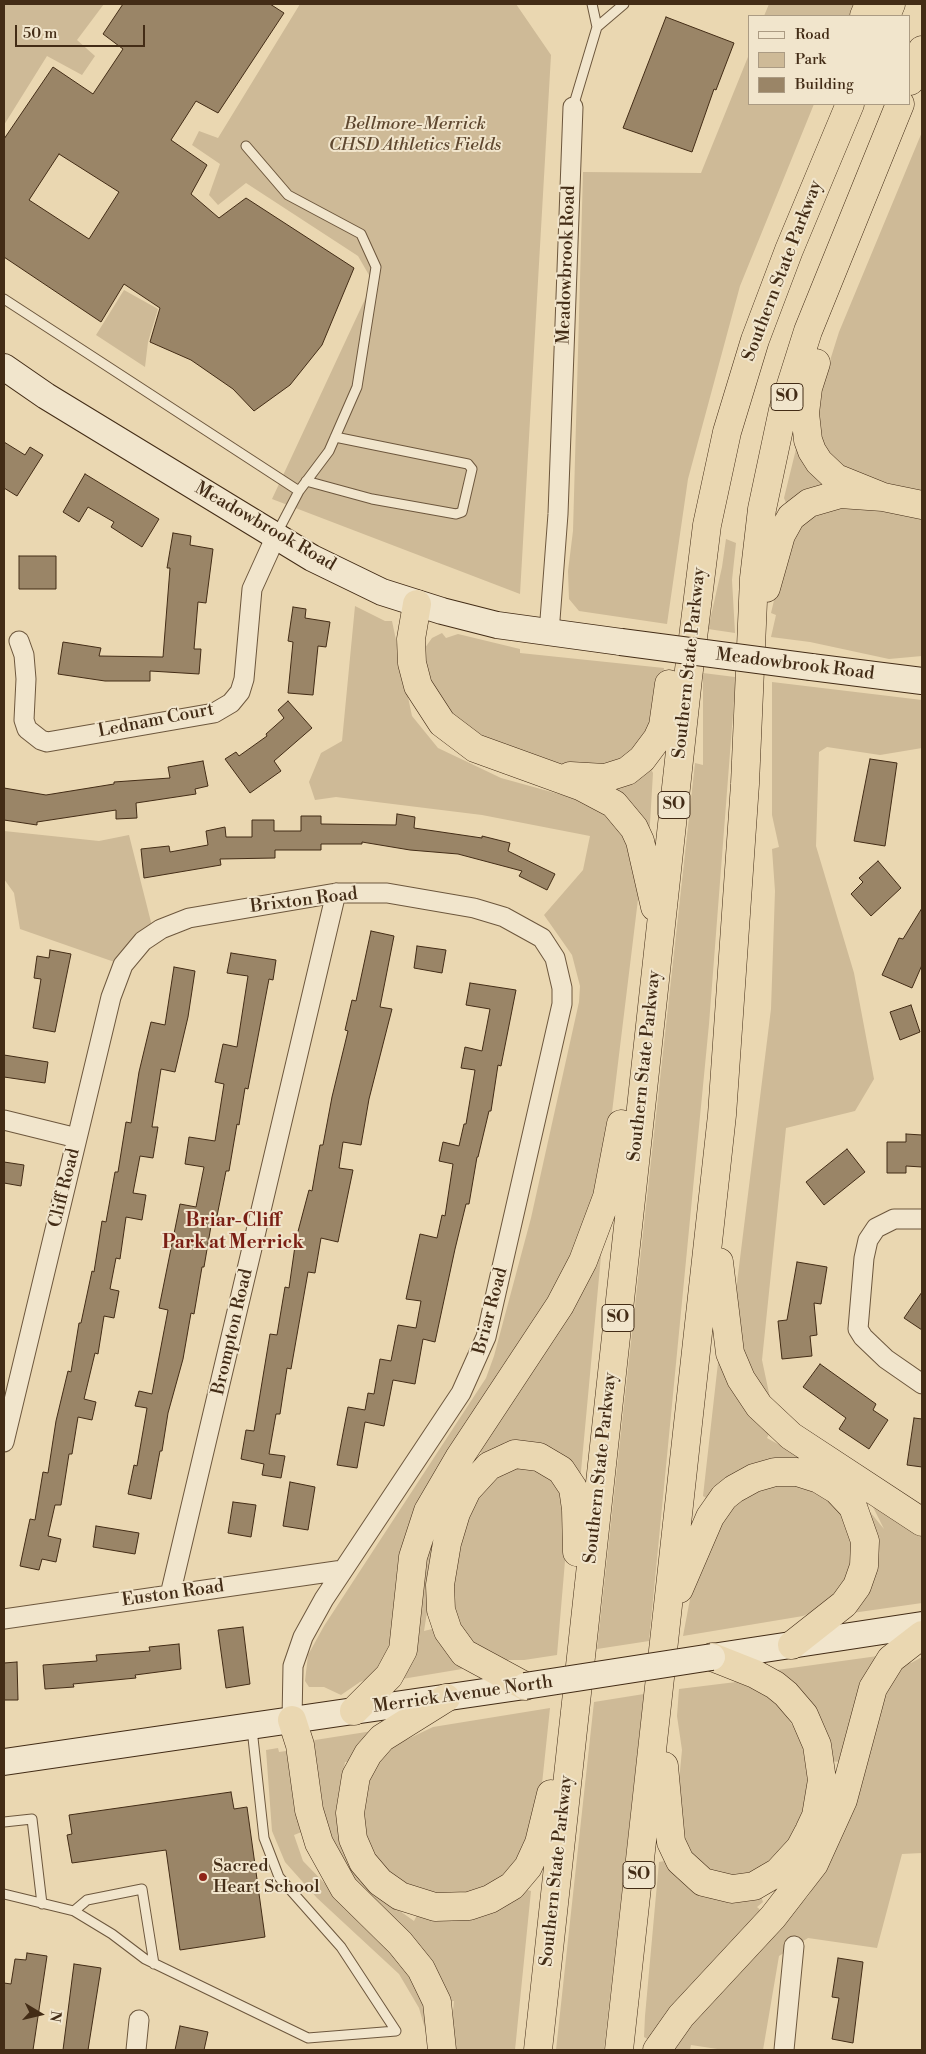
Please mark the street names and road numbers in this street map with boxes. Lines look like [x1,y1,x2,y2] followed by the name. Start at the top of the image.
[738,177,828,365] street label: Southern State Parkway
[553,185,581,345] street label: Meadowbrook Road
[771,384,803,411] road number: SO
[191,478,339,576] street label: Meadowbrook Road
[669,566,711,760] street label: Southern State Parkway
[715,645,875,685] street label: Meadowbrook Road
[96,699,216,743] street label: Lednam Court
[658,792,690,818] road number: SO
[249,884,359,918] street label: Brixton Road
[624,969,666,1163] street label: Southern State Parkway
[45,1146,85,1230] street label: Cliff Road
[469,1265,513,1357] street label: Briar Road
[208,1267,258,1397] street label: Brompton Road
[602,1305,634,1332] road number: SO
[580,1371,622,1565] street label: Southern State Parkway
[120,1576,226,1612] street label: Euston Road
[372,1672,554,1718] street label: Merrick Avenue North
[536,1774,578,1968] street label: Southern State Parkway
[623,1862,655,1888] road number: SO

